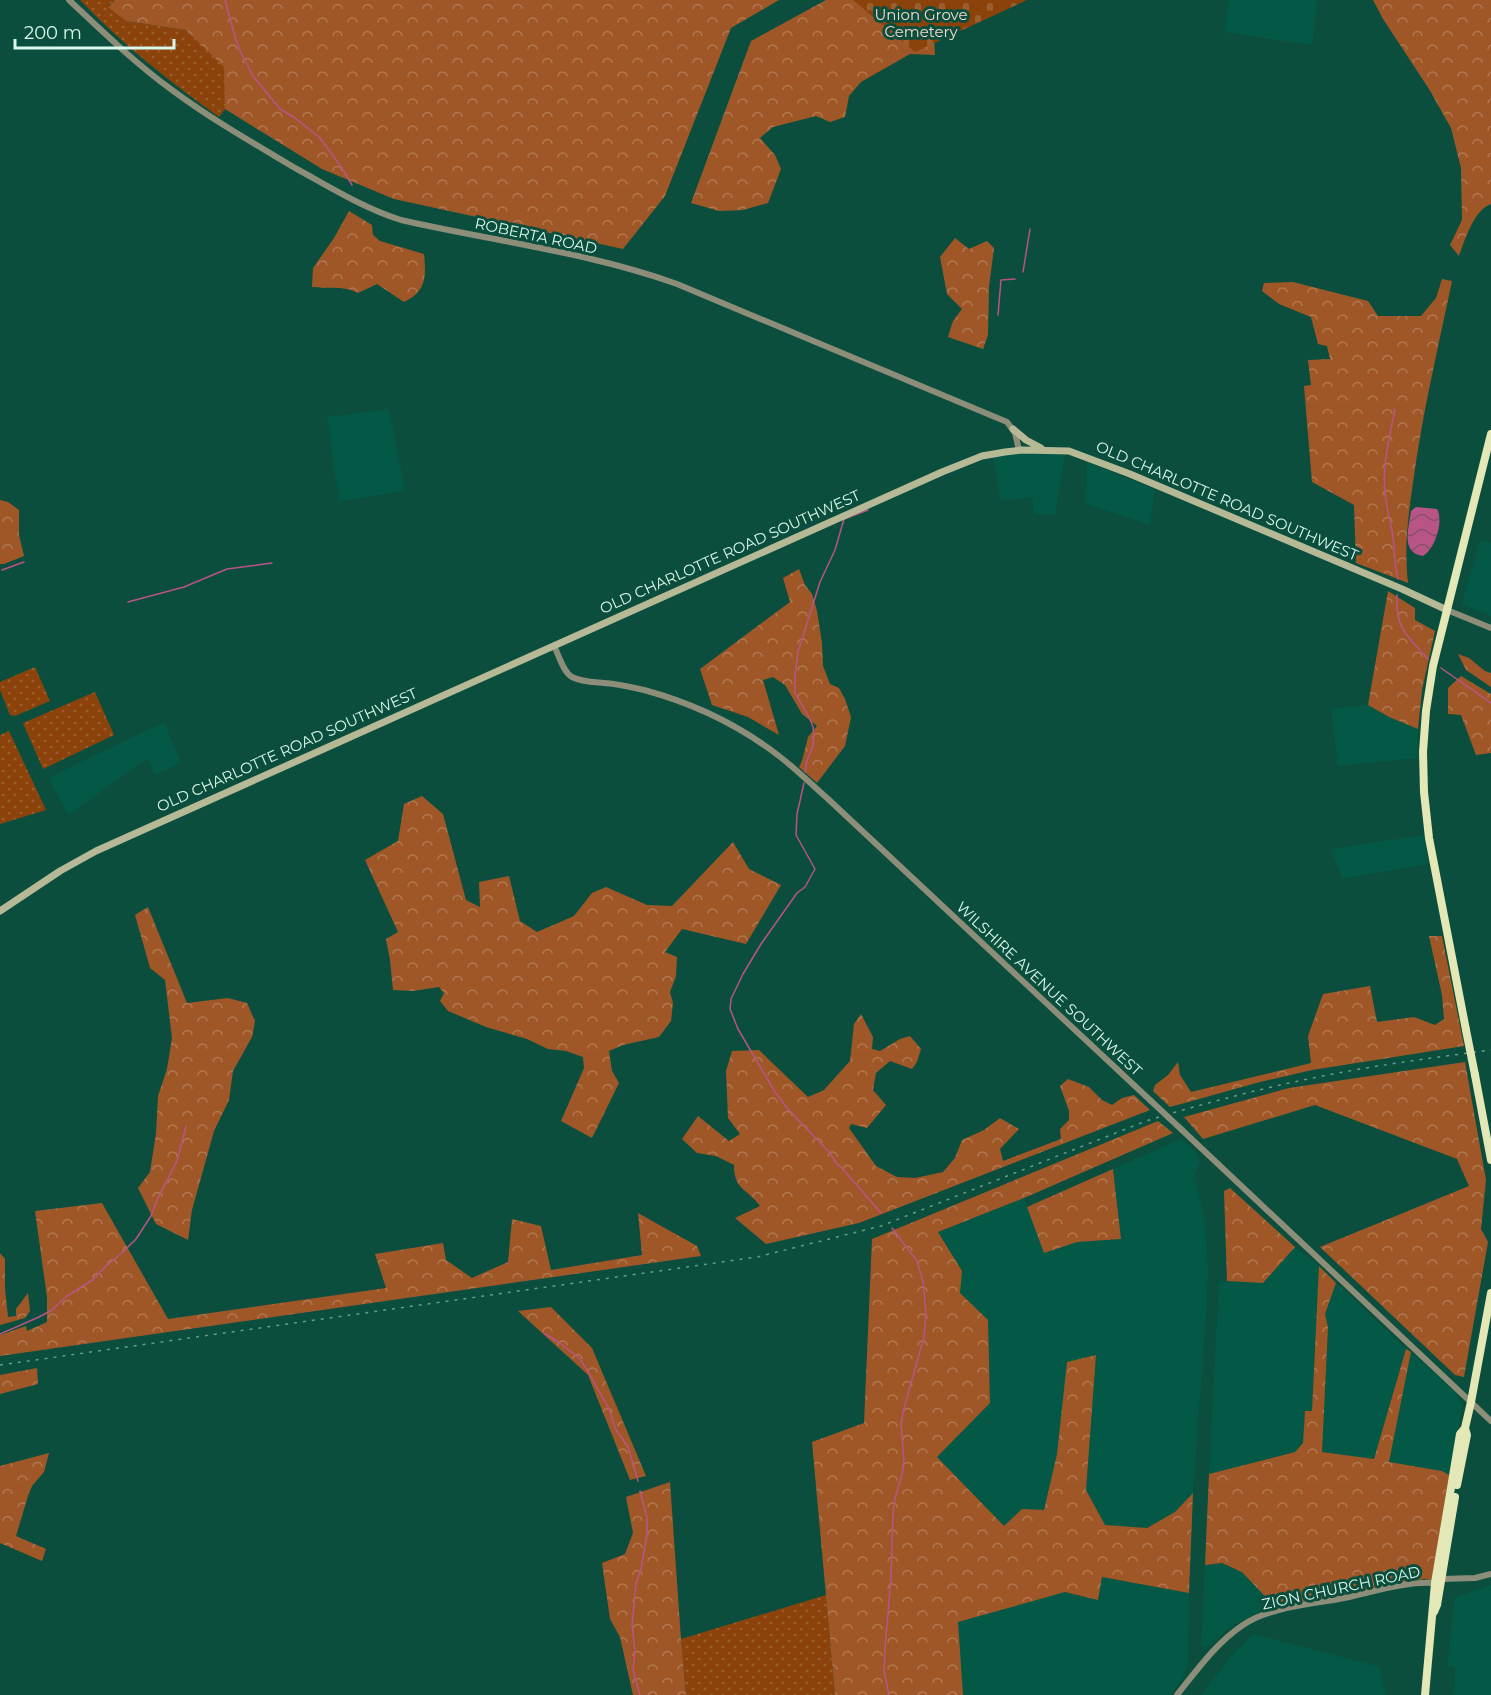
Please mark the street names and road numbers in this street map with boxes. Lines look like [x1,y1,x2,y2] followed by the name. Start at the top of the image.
[473,213,599,258] street label: ROBERTA ROAD
[1093,436,1362,565] street label: OLD CHARLOTTE ROAD SOUTHWEST
[597,485,863,618] street label: OLD CHARLOTTE ROAD SOUTHWEST
[154,683,420,816] street label: OLD CHARLOTTE ROAD SOUTHWEST
[952,897,1146,1080] street label: WILSHIRE AVENUE SOUTHWEST
[1260,1561,1422,1614] street label: ZION CHURCH ROAD

